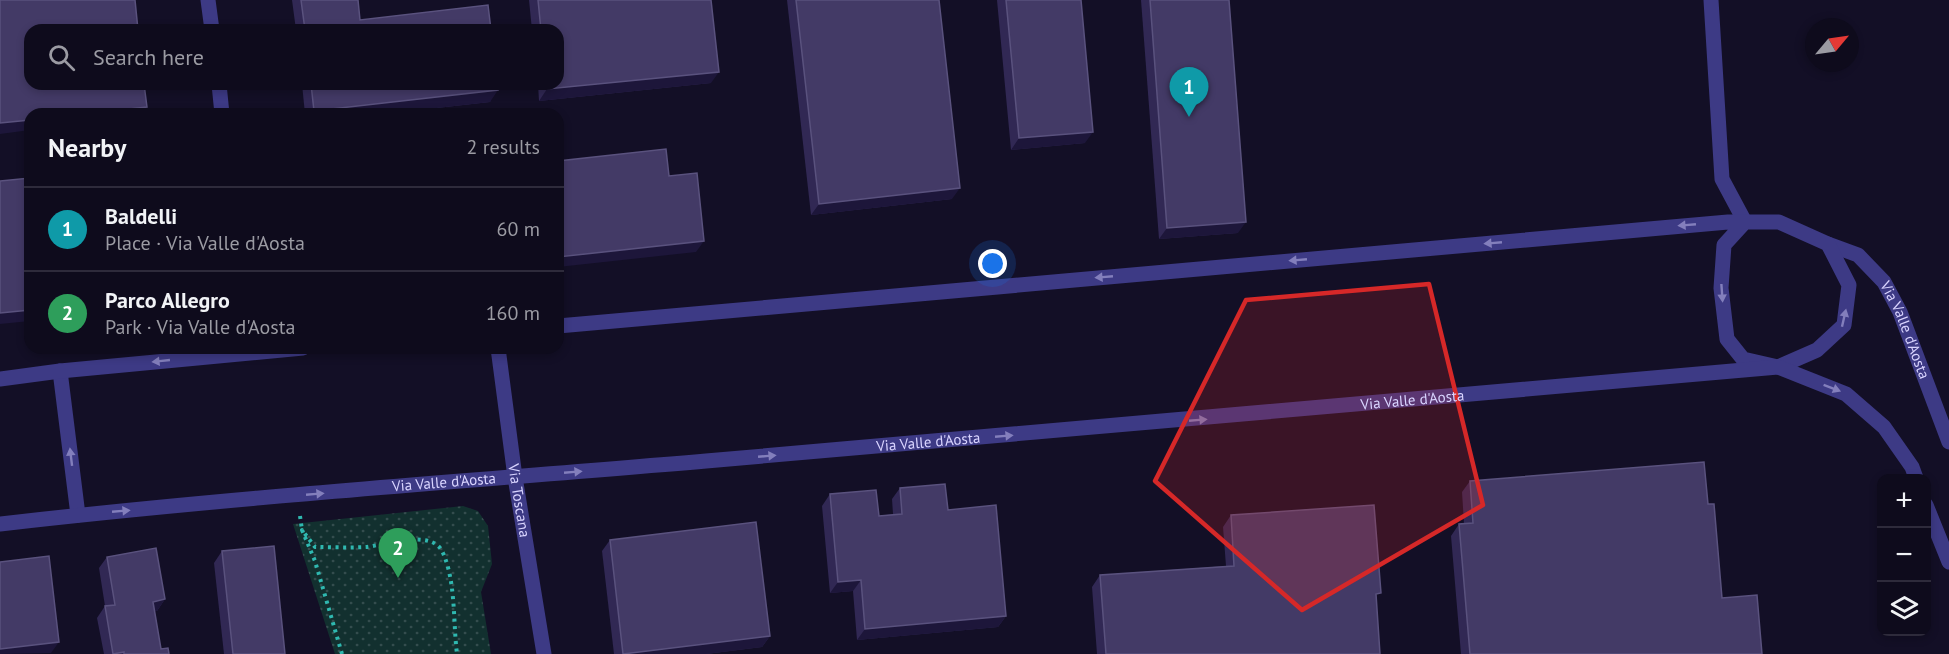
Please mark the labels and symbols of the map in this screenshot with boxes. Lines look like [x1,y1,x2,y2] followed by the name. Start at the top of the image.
[1805,18,1859,72] north arrow
[1170,68,1208,117] pin: 1
[1677,220,1696,230] one-way arrow
[1483,238,1502,248] one-way arrow
[978,249,1007,278] your location
[1289,255,1308,265] one-way arrow
[1095,272,1114,282] one-way arrow
[1876,277,1934,381] street label: Via Valle d'Aosta
[1717,283,1727,302] one-way arrow
[1840,308,1849,327] one-way arrow
[152,356,171,366] one-way arrow
[1823,384,1841,394] one-way arrow
[1359,385,1465,414] street label: Via Valle d'Aosta
[1188,415,1207,424] one-way arrow
[875,428,981,456] street label: Via Valle d'Aosta
[994,431,1013,441] one-way arrow
[66,448,76,467] one-way arrow
[758,451,777,461] one-way arrow
[504,462,535,539] street label: Via Toscana
[564,467,583,477] one-way arrow
[390,468,497,496] street label: Via Valle d'Aosta
[306,489,325,499] one-way arrow
[111,507,130,516] one-way arrow
[378,528,418,578] pin: 2

